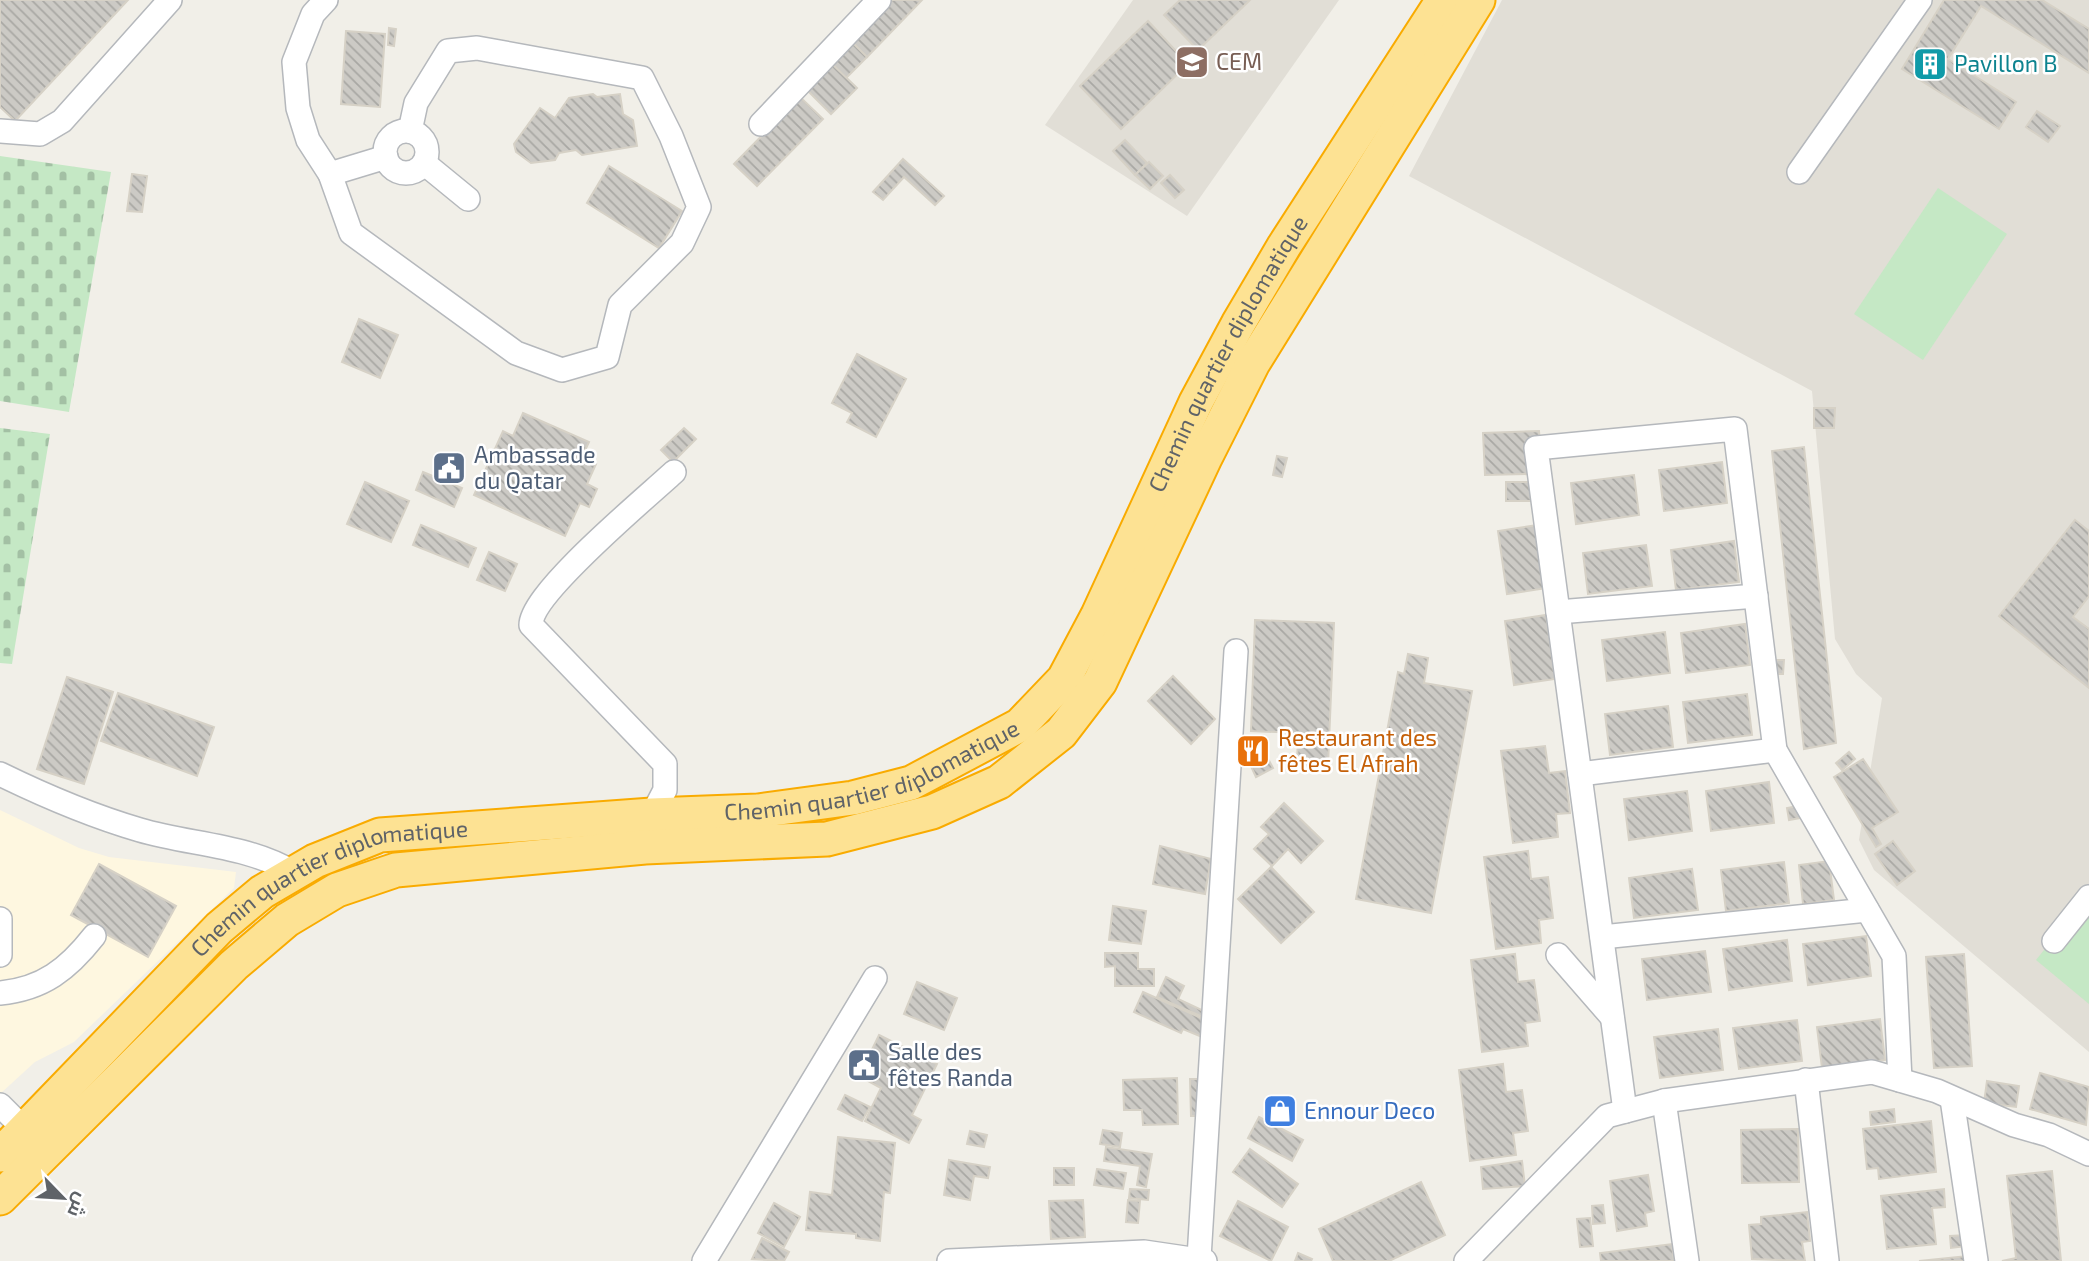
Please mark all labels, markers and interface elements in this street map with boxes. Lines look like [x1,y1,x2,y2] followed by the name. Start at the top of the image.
[1173,43,1211,81] school or university icon: CEM
[1911,45,1949,83] building icon: Pavillon B
[1216,47,1262,75] place label: CEM
[1954,49,2057,77] place label: Pavillon B
[1142,210,1313,496] street label: Chemin quartier diplomatique
[474,440,596,494] place label: Ambassade du Qatar
[430,449,468,487] public building icon: Ambassade du Qatar
[724,713,1024,825] street label: Chemin quartier diplomatique
[1278,723,1437,777] place label: Restaurant des fêtes El Afrah
[1234,732,1272,770] restaurant icon: Restaurant des fêtes El Afrah
[184,814,469,962] street label: Chemin quartier diplomatique
[888,1037,1013,1091] place label: Salle des fêtes Randa
[845,1046,883,1084] public building icon: Salle des fêtes Randa
[1261,1092,1299,1130] shop icon: Ennour Deco
[1304,1096,1435,1124] place label: Ennour Deco
[28,1163,98,1233] north arrow
[62,1189,94,1221] text: ش

